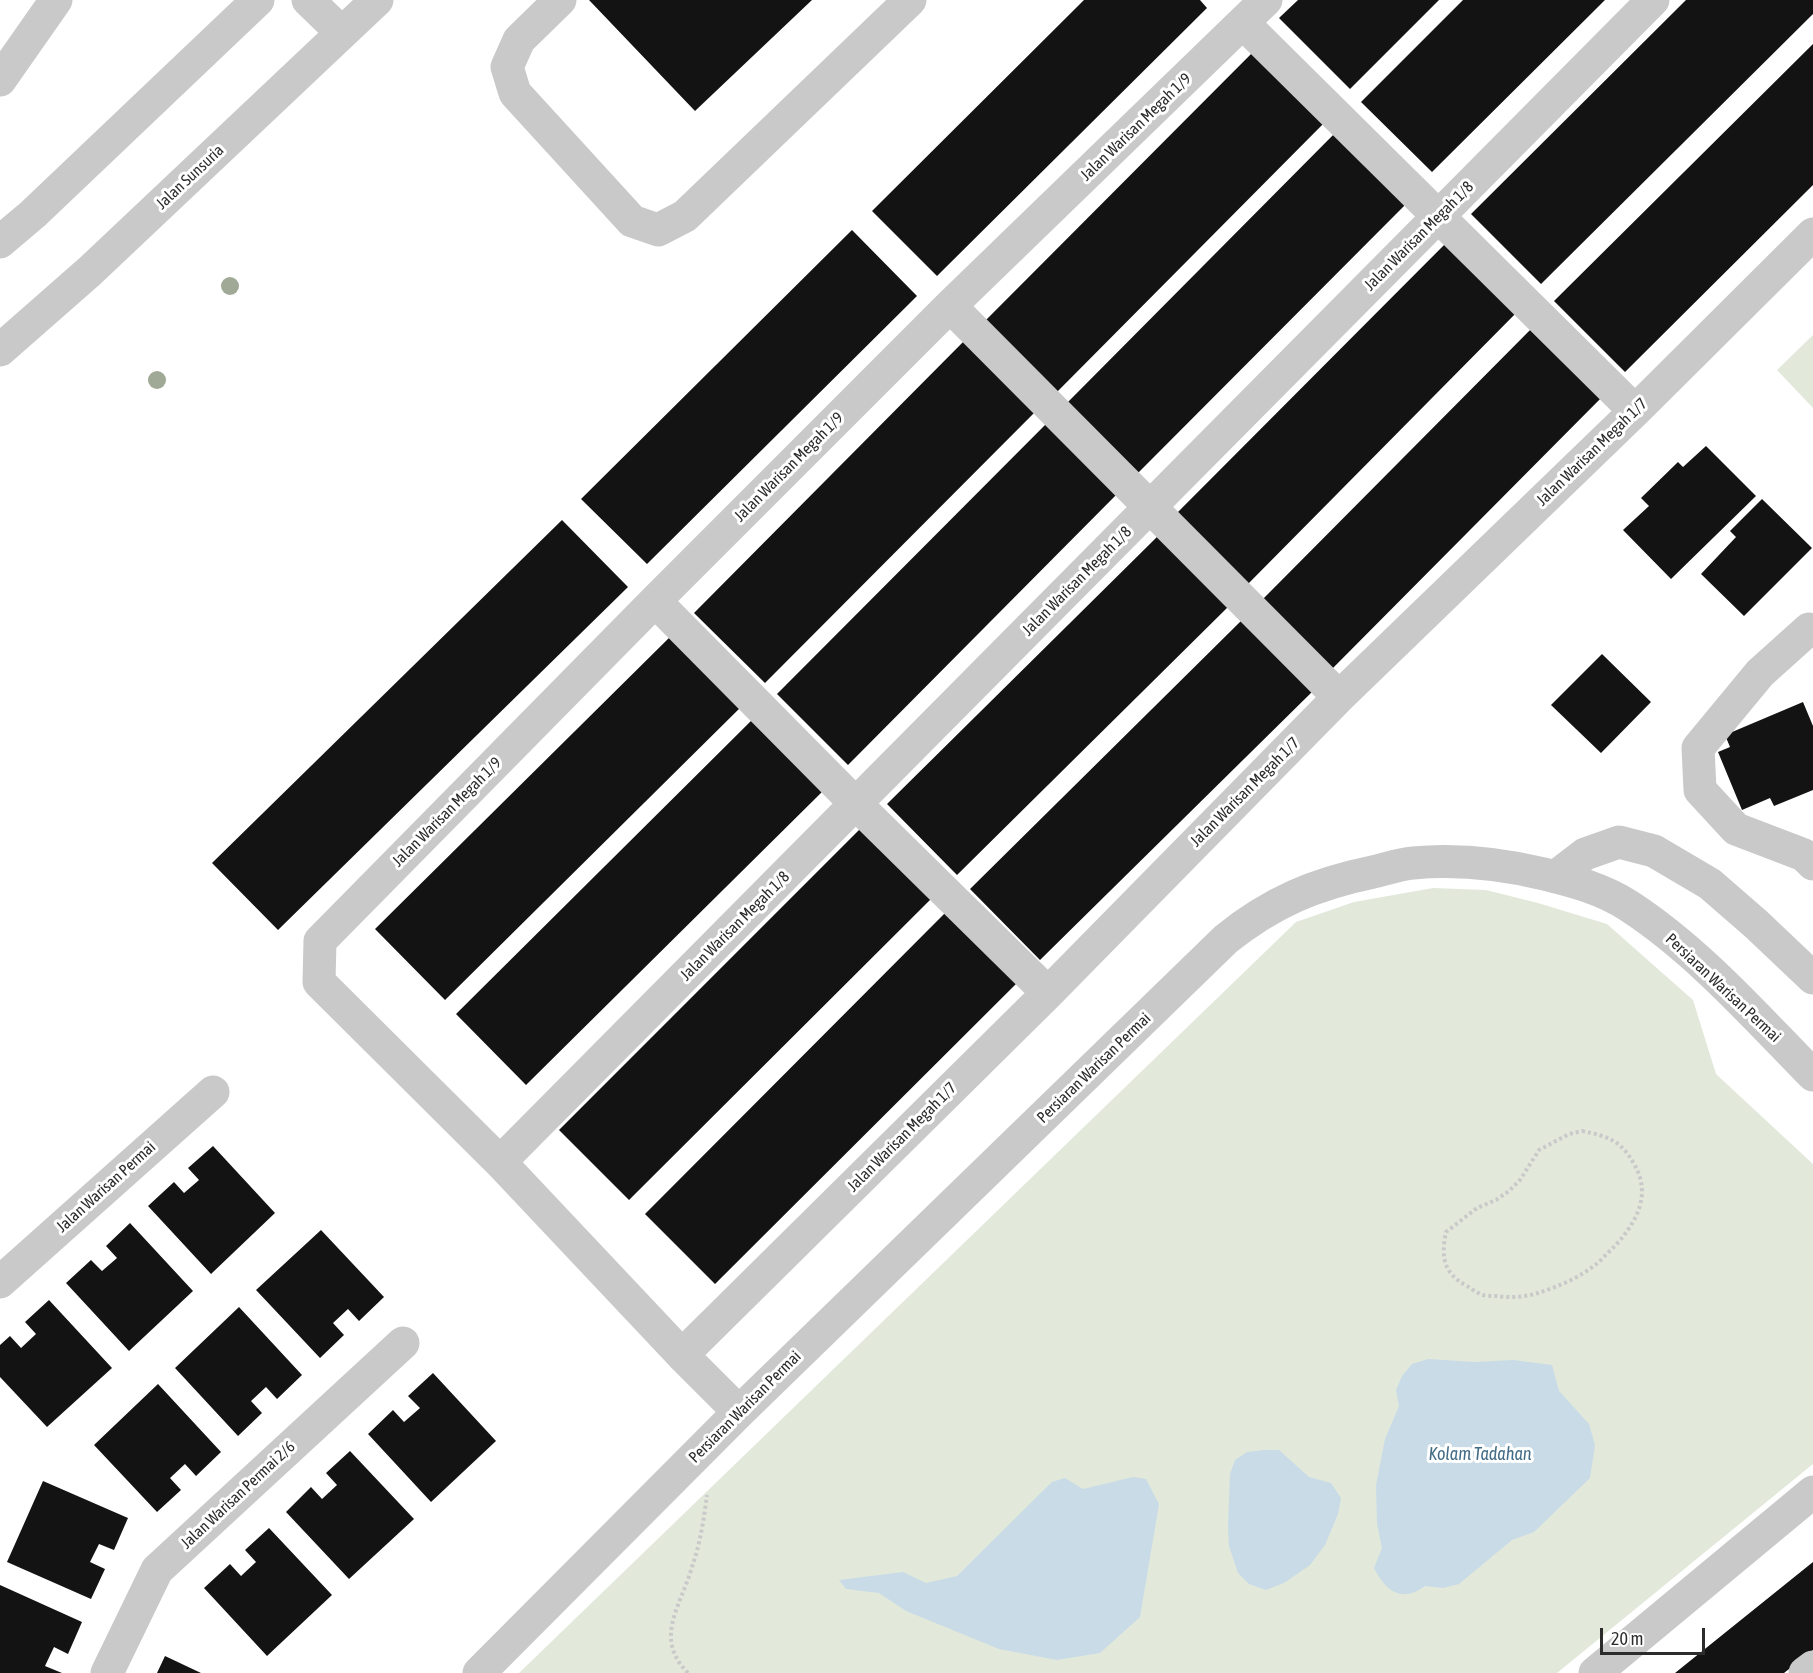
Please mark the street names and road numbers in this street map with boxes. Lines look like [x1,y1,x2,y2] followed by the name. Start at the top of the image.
[1077,69,1195,185] street label: Jalan Warisan Megah 1/9
[152,141,228,213] street label: Jalan Sunsuria
[1360,177,1478,295] street label: Jalan Warisan Megah 1/8
[1533,394,1651,510] street label: Jalan Warisan Megah 1/7
[730,408,848,526] street label: Jalan Warisan Megah 1/9
[1018,522,1136,640] street label: Jalan Warisan Megah 1/8
[1186,733,1304,851] street label: Jalan Warisan Megah 1/7
[388,753,506,871] street label: Jalan Warisan Megah 1/9
[676,867,794,985] street label: Jalan Warisan Megah 1/8
[1661,930,1785,1046] street label: Persiaran Warisan Permai
[1033,1009,1155,1127] street label: Persiaran Warisan Permai
[843,1078,961,1196] street label: Jalan Warisan Megah 1/7
[53,1138,159,1236] street label: Jalan Warisan Permai
[685,1347,805,1467] street label: Persiaran Warisan Permai
[177,1437,299,1553] street label: Jalan Warisan Permai 2/6

